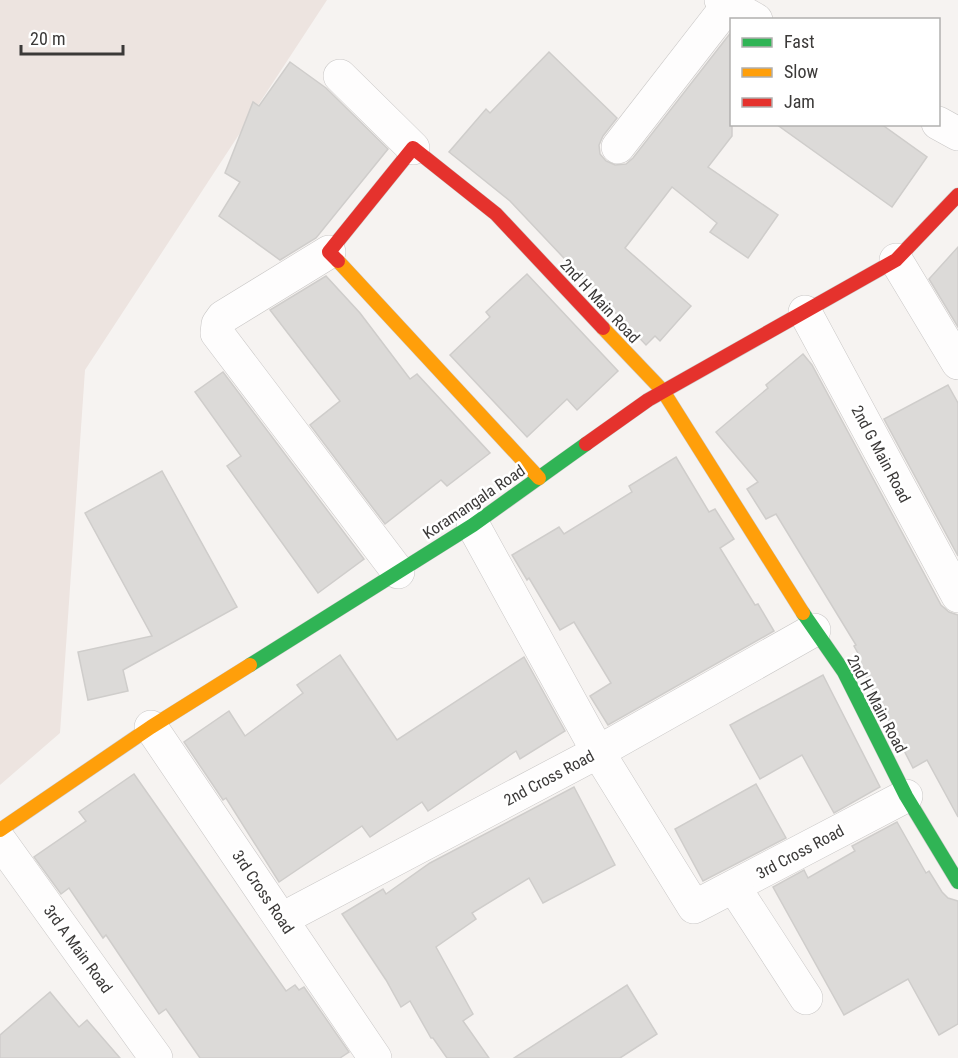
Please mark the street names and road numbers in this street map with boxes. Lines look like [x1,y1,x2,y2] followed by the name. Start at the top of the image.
[556,255,644,347] street label: 2nd H Main Road
[847,402,915,506] street label: 2nd G Main Road
[419,461,529,543] street label: Koramangala Road
[843,652,911,756] street label: 2nd H Main Road
[501,746,597,810] street label: 2nd Cross Road
[753,821,847,883] street label: 3rd Cross Road
[228,847,298,937] street label: 3rd Cross Road
[40,901,116,997] street label: 3rd A Main Road

